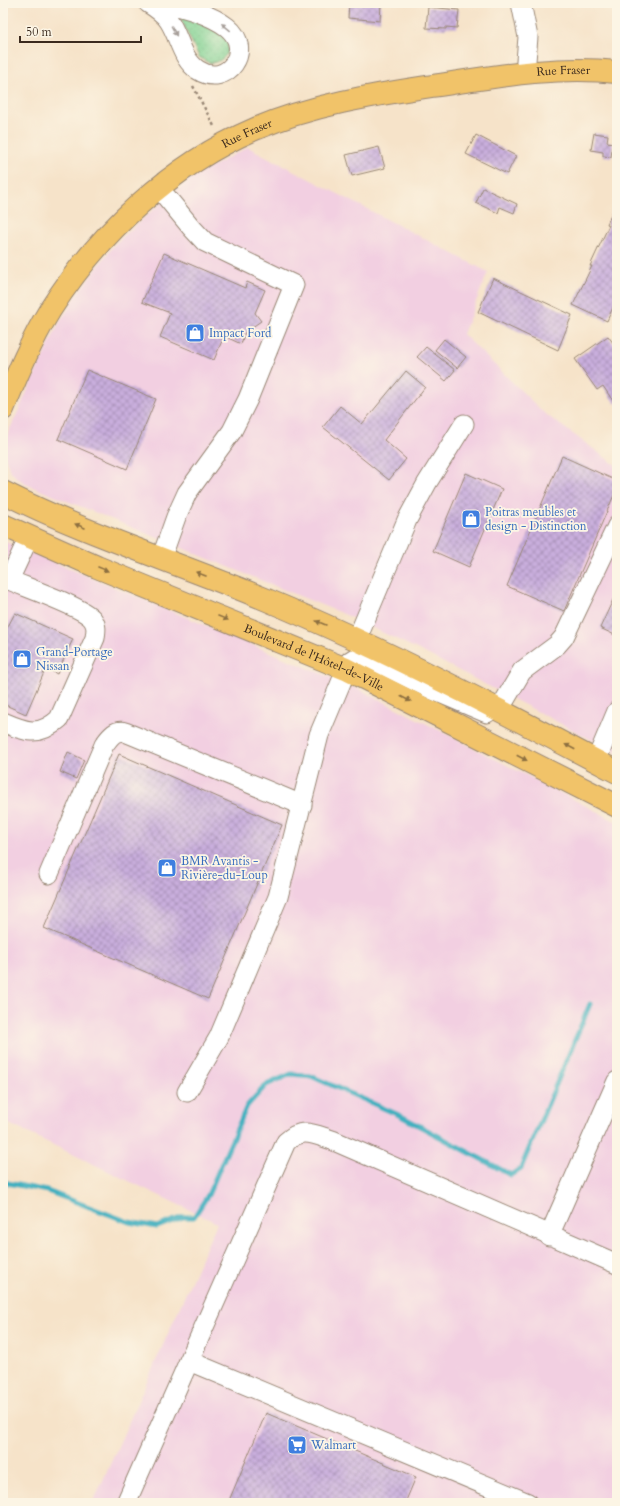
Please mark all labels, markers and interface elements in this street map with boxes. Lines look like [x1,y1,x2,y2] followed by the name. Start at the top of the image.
[20,18,141,44] scale bar
[220,23,231,31] one-way arrow
[26,24,53,40] text: 50 m
[171,25,178,37] one-way arrow
[536,62,591,80] street label: Rue Fraser
[219,115,275,152] street label: Rue Fraser
[184,322,206,344] shop icon: Impact Ford
[209,325,272,341] place label: Impact Ford
[485,504,587,534] place label: Poitras meubles et design - Distinction
[460,508,482,530] shop icon: Poitras meubles et design - Distinction
[74,523,86,529] one-way arrow
[97,566,108,572] one-way arrow
[195,571,207,577] one-way arrow
[218,615,230,621] one-way arrow
[242,620,387,695] street label: Boulevard de l'Hôtel-de-Ville
[315,620,327,626] one-way arrow
[36,644,113,674] place label: Grand-Portage Nissan
[11,648,33,670] shop icon: Grand-Portage Nissan
[401,696,412,702] one-way arrow
[564,744,576,751] one-way arrow
[516,755,528,761] one-way arrow
[181,853,268,883] place label: BMR Avantis - Rivière-du-Loup
[156,857,178,879] shop icon: BMR Avantis - Rivière-du-Loup
[286,1434,308,1456] supermarket icon: Walmart
[310,1437,356,1453] place label: Walmart

